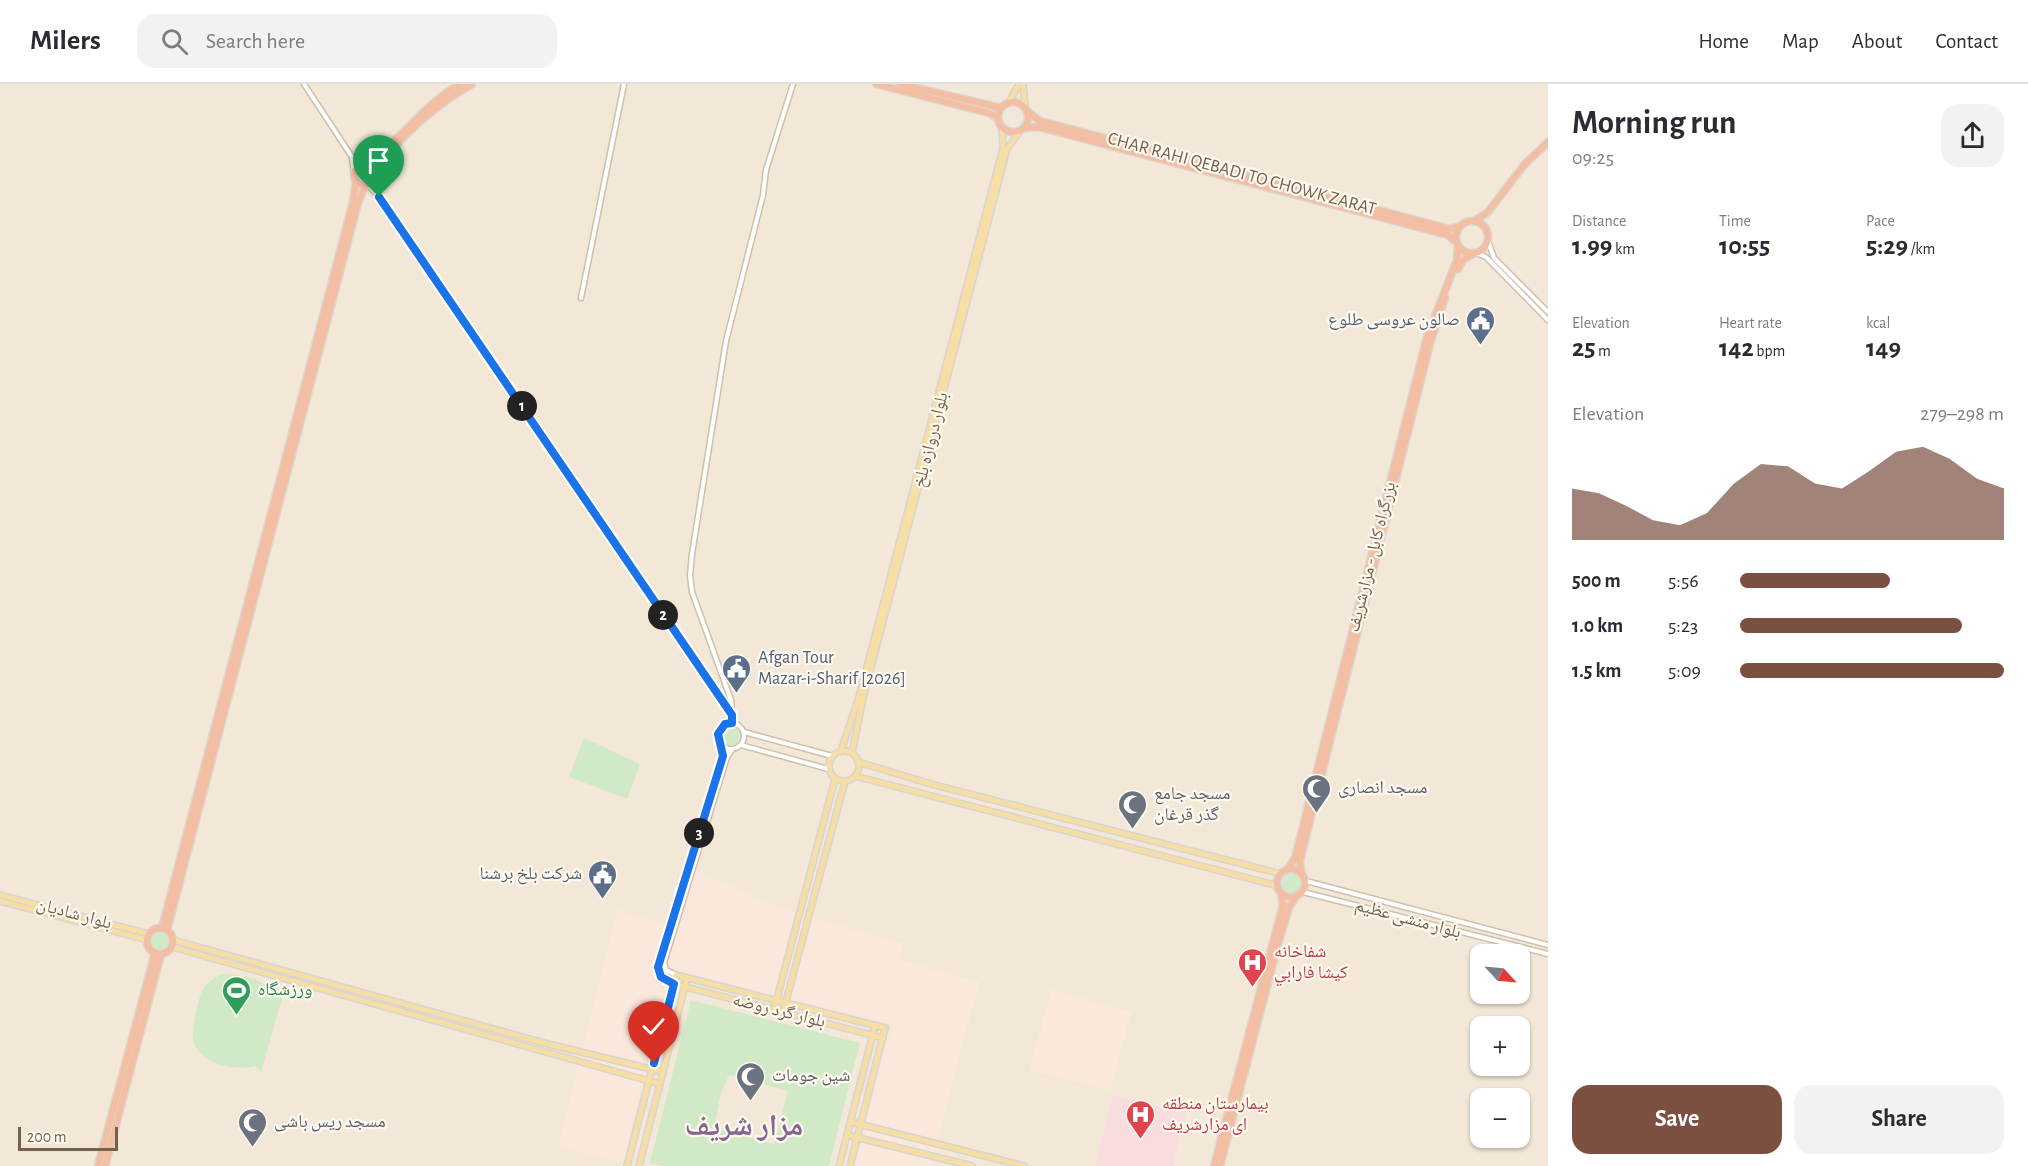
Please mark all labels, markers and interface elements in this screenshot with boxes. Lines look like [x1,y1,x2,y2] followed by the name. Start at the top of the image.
[137,14,557,68] search box
[158,25,191,58] icon: search
[30,27,101,55] text: Milers
[206,30,305,52] text: Search here
[1698,31,1749,52] text: Home
[1782,31,1819,52] text: Map
[1852,31,1902,52] text: About
[1935,31,1998,52] text: Contact
[1941,104,2004,167] button: share
[1572,107,1736,140] text: Morning run
[1106,129,1378,219] street label: CHAR RAHI QEBADI TO CHOWK ZARAT
[353,135,404,197] pin
[362,144,395,177] icon: arrive
[1572,148,1614,168] text: 09:25
[1572,213,1626,229] text: Distance
[1719,213,1751,229] text: Time
[1866,213,1895,229] text: Pace
[1572,233,1612,259] text: 1.99
[1719,233,1770,259] text: 10:55
[1866,233,1908,259] text: 5:29
[1612,241,1635,257] text: km
[1908,241,1935,257] text: /km
[1465,304,1497,346] public building icon: صالون عروسی طلوع
[1328,311,1460,330] place label: صالون عروسی طلوع
[1572,315,1630,331] text: Elevation
[1719,315,1782,331] text: Heart rate
[1866,315,1890,331] text: kcal
[1572,335,1595,361] text: 25
[1719,335,1754,361] text: 142
[1866,335,1901,361] text: 149
[1595,343,1611,359] text: m
[1754,343,1785,359] text: bpm
[910,390,954,490] street label: بلوار دروازه بلخ
[507,391,537,421] pin: 1
[519,398,525,414] text: 1
[1572,404,1644,424] text: Elevation
[1920,404,2004,424] text: 279–298 m
[1345,480,1400,634] street label: بزرگراه کابل - مزارشریف
[1572,571,1621,591] text: 500 m
[1668,571,1699,591] text: 5:56
[648,600,678,630] pin: 2
[659,607,667,623] text: 2
[1572,616,1623,636] text: 1.0 km
[1668,616,1698,636] text: 5:23
[758,649,906,688] place label: Afgan Tour Mazar-i-Sharif [2026]
[721,652,753,694] public building icon: Afgan Tour Mazar-i-Sharif [2026]
[1572,661,1621,681] text: 1.5 km
[1668,661,1701,681] text: 5:09
[1301,772,1333,814] mosque icon: مسجد انصاری
[1338,779,1428,798] place label: مسجد انصاری
[1154,785,1230,825] place label: مسجد جامع گذر قرغان
[1117,788,1149,830] mosque icon: مسجد جامع گذر قرغان
[684,818,714,848] pin: 3
[696,825,702,841] text: 3
[587,858,619,900] public building icon: شرکت بلخ برشنا
[480,865,582,885] place label: شرکت بلخ برشنا
[34,895,114,934] street label: بلوار شادیان
[1352,896,1463,944] street label: بلوار منشی عظیم
[1274,943,1349,987] place label: شفاخانه كيشا فارابي
[1470,944,1530,1004] north arrow
[1470,944,1530,1148] map controls
[1237,946,1269,988] hospital icon: شفاخانه كيشا فارابي
[221,974,253,1016] sports icon: ورزشگاه
[258,981,312,999] place label: ورزشگاه
[731,991,827,1032] street label: بلوار گرد روضه
[628,1001,679,1063] pin
[637,1010,670,1043] icon: check
[1470,1016,1530,1076] button: +
[735,1060,767,1102] mosque icon: شین جومات
[772,1067,850,1086] place label: شین جومات
[1572,1085,1782,1154] button: Save
[1794,1085,2004,1154] button: Share
[1470,1088,1530,1148] button: −
[1162,1095,1269,1135] place label: بیمارستان منطقه ای مزارشریف
[1125,1098,1157,1140] hospital icon: بیمارستان منطقه ای مزارشریف
[237,1106,269,1148] mosque icon: مسجد ریس باشی
[685,1111,803,1142] district label: مزار شريف
[274,1113,386,1132] place label: مسجد ریس باشی
[18,1124,118,1152] scale bar
[27,1129,67,1145] text: 200 m

